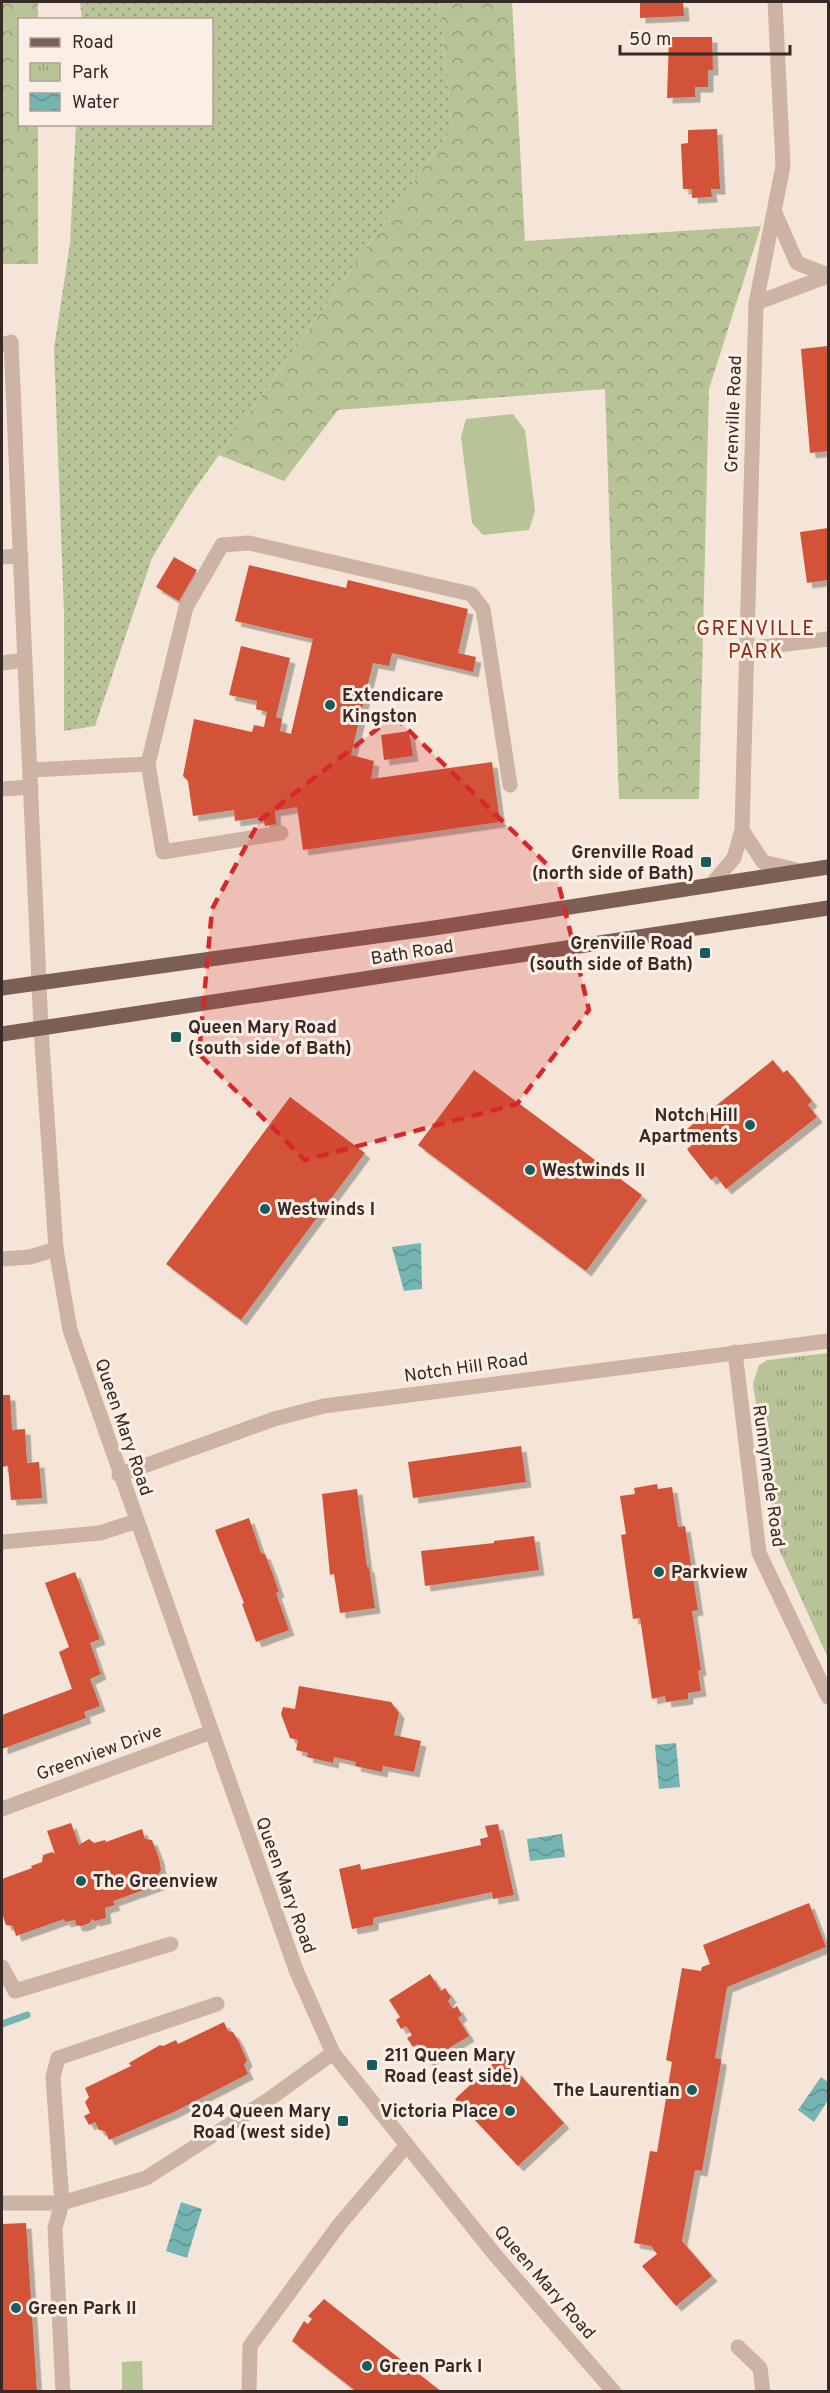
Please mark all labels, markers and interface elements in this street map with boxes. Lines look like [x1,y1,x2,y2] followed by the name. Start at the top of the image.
[18,18,213,126] legend
[620,18,790,56] scale bar
[629,29,671,52] text: 50 m
[72,32,114,55] text: Road
[72,62,109,85] text: Park
[72,92,119,115] text: Water
[721,355,748,473] street label: Grenville Road
[696,617,816,666] district label: GRENVILLE PARK
[342,685,444,729] place label: Extendicare Kingston
[323,698,337,712] marker: Extendicare Kingston
[532,842,694,886] place label: Grenville Road (north side of Bath)
[699,855,713,869] marker: Grenville Road (north side of Bath)
[529,933,693,977] place label: Grenville Road (south side of Bath)
[369,936,455,971] street label: Bath Road
[698,946,712,960] marker: Grenville Road (south side of Bath)
[188,1017,352,1061] place label: Queen Mary Road (south side of Bath)
[169,1030,183,1044] marker: Queen Mary Road (south side of Bath)
[638,1105,738,1149] place label: Notch Hill Apartments
[743,1118,757,1132] marker: Notch Hill Apartments
[542,1160,645,1183] place label: Westwinds II
[523,1163,537,1177] marker: Westwinds II
[277,1199,375,1222] place label: Westwinds I
[258,1202,272,1216] marker: Westwinds I
[403,1348,530,1389] street label: Notch Hill Road
[88,1356,157,1499] street label: Queen Mary Road
[746,1404,789,1549] street label: Runnymede Road
[671,1562,748,1585] place label: Parkview
[652,1565,666,1579] marker: Parkview
[34,1720,165,1787] street label: Greenview Drive
[249,1814,320,1957] street label: Queen Mary Road
[93,1871,218,1894] place label: The Greenview
[74,1874,88,1888] marker: The Greenview
[384,2045,519,2089] place label: 211 Queen Mary Road (east side)
[365,2058,379,2072] marker: 211 Queen Mary Road (east side)
[553,2080,680,2103] place label: The Laurentian
[685,2083,699,2097] marker: The Laurentian
[190,2101,331,2145] place label: 204 Queen Mary Road (west side)
[380,2101,498,2124] place label: Victoria Place
[503,2104,517,2118] marker: Victoria Place
[336,2114,350,2128] marker: 204 Queen Mary Road (west side)
[488,2221,600,2345] street label: Queen Mary Road
[28,2298,137,2321] place label: Green Park II
[9,2301,23,2315] marker: Green Park II
[379,2356,482,2379] place label: Green Park I
[360,2359,374,2373] marker: Green Park I

